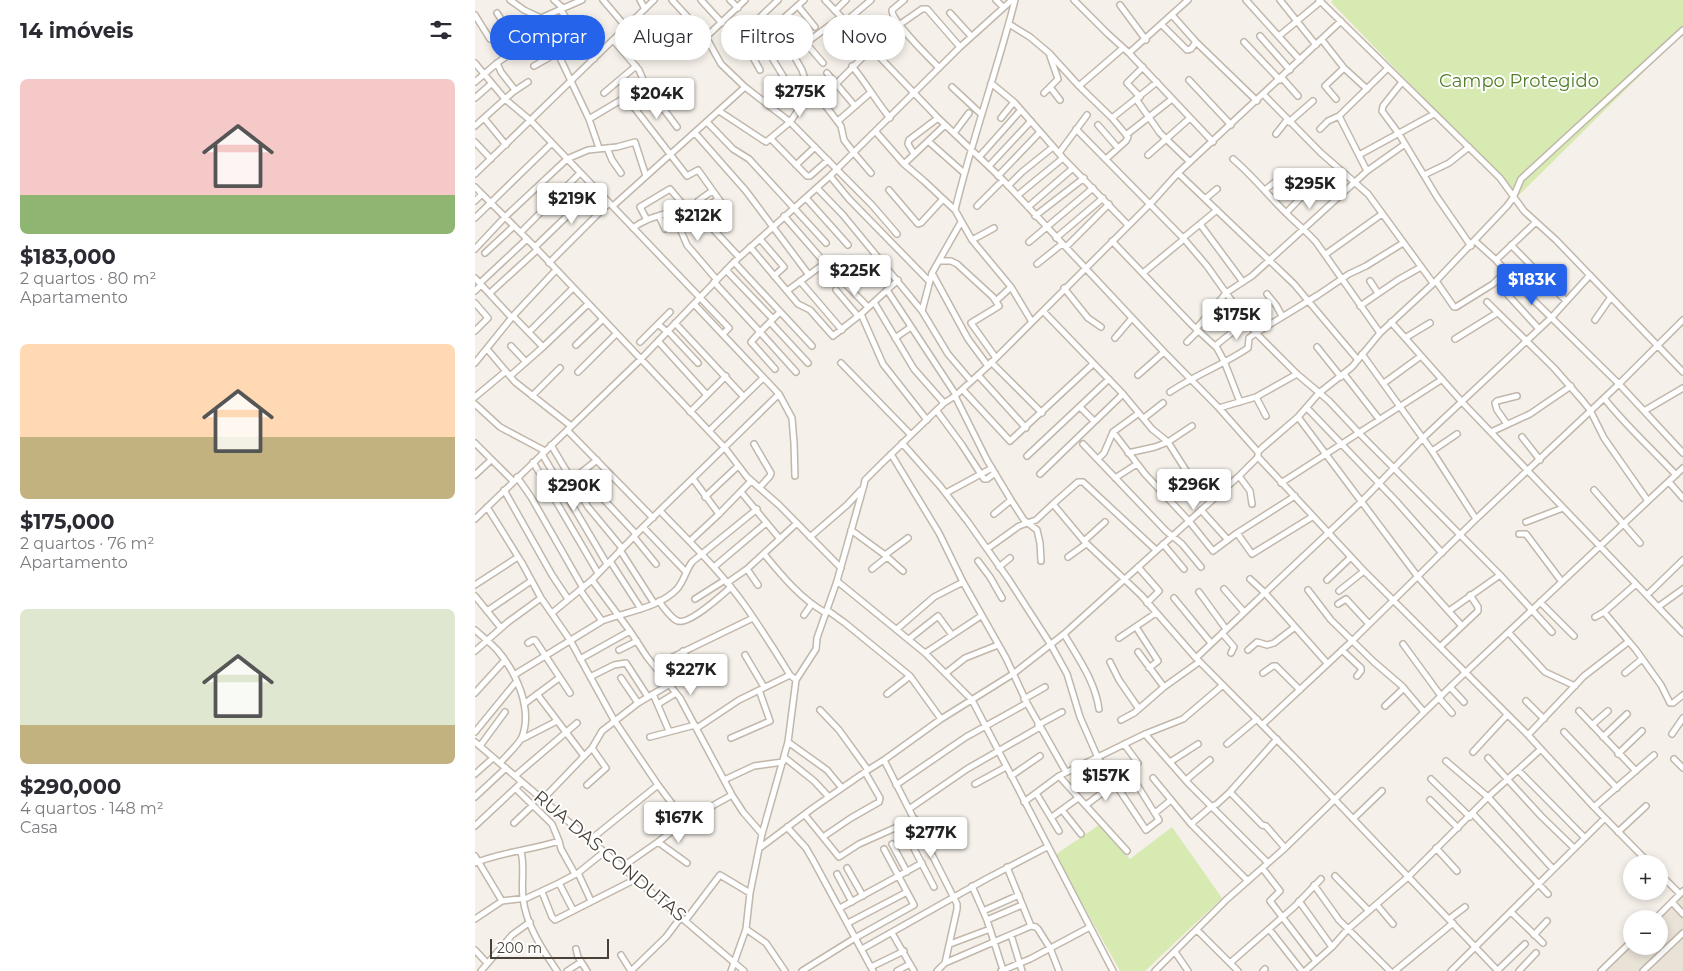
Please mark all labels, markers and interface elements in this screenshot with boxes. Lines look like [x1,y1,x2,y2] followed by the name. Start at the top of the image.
[490,15,605,60] chip: Comprar
[615,15,711,60] chip: Alugar
[721,15,813,60] chip: Filtros
[823,15,905,60] chip: Novo
[427,16,455,44] icon: filters
[20,18,133,43] text: 14 imóveis
[1439,70,1599,92] park label: Campo Protegido
[765,76,835,118] pin: $275K
[622,78,692,120] pin: $204K
[775,82,825,101] text: $275K
[630,84,684,103] text: $204K
[193,111,283,201] icon: home
[1275,168,1345,210] pin: $295K
[1284,174,1336,193] text: $295K
[537,182,607,225] pin: $219K
[548,189,596,208] text: $219K
[663,200,733,242] pin: $212K
[674,206,722,225] text: $212K
[20,244,116,269] text: $183,000
[820,254,890,297] pin: $225K
[830,261,880,280] text: $225K
[1497,264,1567,306] pin: $183K
[20,269,156,288] text: 2 quartos · 80 m²
[1508,270,1556,289] text: $183K
[20,288,128,307] text: Apartamento
[1202,298,1272,341] pin: $175K
[1213,305,1261,324] text: $175K
[193,376,283,466] icon: home
[1159,468,1229,511] pin: $296K
[539,470,609,512] pin: $290K
[1168,475,1220,494] text: $296K
[548,476,600,495] text: $290K
[20,509,115,534] text: $175,000
[20,534,154,553] text: 2 quartos · 76 m²
[20,553,128,572] text: Apartamento
[193,641,283,731] icon: home
[656,654,726,696] pin: $227K
[666,660,716,679] text: $227K
[1071,760,1141,802] pin: $157K
[1082,766,1130,785] text: $157K
[20,774,121,799] text: $290,000
[529,786,691,926] street label: RUA DAS CONDUTAS
[20,799,164,818] text: 4 quartos · 148 m²
[644,802,714,844] pin: $167K
[655,808,703,827] text: $167K
[896,816,966,859] pin: $277K
[20,818,58,837] text: Casa
[905,823,957,842] text: $277K
[1623,855,1668,955] map controls
[1623,855,1668,900] button: +
[1623,910,1668,955] button: −
[490,936,609,959] scale bar
[497,939,542,957] text: 200 m

